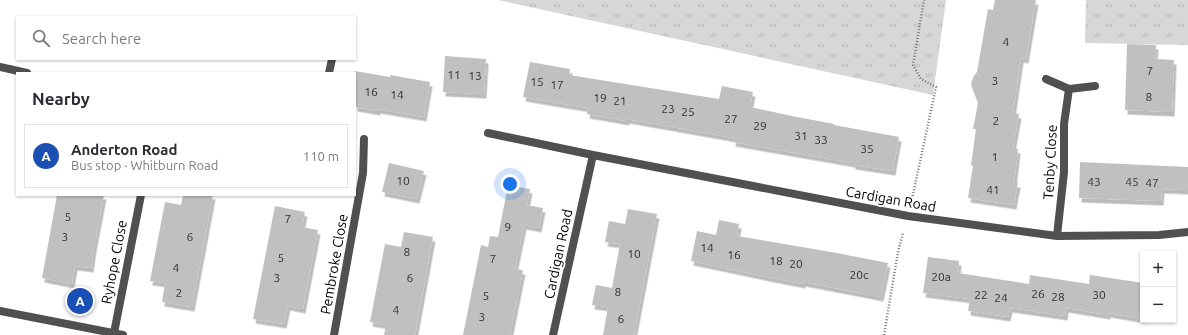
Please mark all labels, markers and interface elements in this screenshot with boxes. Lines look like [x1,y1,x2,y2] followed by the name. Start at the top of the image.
[16,16,356,60] search box
[30,27,52,49] icon: search
[62,30,141,47] text: Search here
[1003,35,1010,48] house number: 4
[1147,64,1153,77] house number: 7
[447,68,461,81] house number: 11
[468,69,482,82] house number: 13
[992,74,998,87] house number: 3
[530,75,544,88] house number: 15
[550,78,564,91] house number: 17
[364,85,378,98] house number: 16
[390,88,404,101] house number: 14
[32,89,90,108] text: Nearby
[1146,90,1153,103] house number: 8
[593,91,607,104] house number: 19
[613,94,627,107] house number: 21
[661,102,675,115] house number: 23
[681,105,695,118] house number: 25
[724,112,738,125] house number: 27
[993,114,999,127] house number: 2
[753,119,767,132] house number: 29
[1040,124,1060,200] street label: Tenby Close
[794,129,808,142] house number: 31
[814,133,828,146] house number: 33
[71,141,177,158] text: Anderton Road
[860,142,874,155] house number: 35
[41,149,51,163] text: A
[303,149,339,163] text: 110 m
[992,150,998,163] house number: 1
[71,158,218,172] text: Bus stop · Whitburn Road
[396,174,410,187] house number: 10
[500,174,520,194] your location
[1087,175,1101,188] house number: 43
[1125,175,1139,188] house number: 45
[1145,176,1159,189] house number: 47
[845,183,937,215] street label: Cardigan Road
[986,183,1000,196] house number: 41
[541,208,575,300] street label: Cardigan Road
[65,210,71,223] house number: 5
[285,212,291,225] house number: 7
[317,213,351,315] street label: Pembroke Close
[98,219,130,305] street label: Ryhope Close
[505,220,511,233] house number: 9
[62,230,68,243] house number: 3
[187,230,194,243] house number: 6
[700,241,714,254] house number: 14
[404,245,411,258] house number: 8
[627,247,641,260] house number: 10
[727,248,741,261] house number: 16
[278,251,284,264] house number: 5
[1140,251,1176,323] map controls
[1140,251,1176,287] button: +
[490,252,496,265] house number: 7
[769,254,783,267] house number: 18
[789,257,803,270] house number: 20
[173,261,180,274] house number: 4
[849,268,869,281] house number: 20c
[931,270,951,283] house number: 20a
[274,271,280,284] house number: 3
[407,271,414,284] house number: 6
[615,285,622,298] house number: 8
[67,286,93,316] pin: A
[176,286,182,299] house number: 2
[1031,287,1045,300] house number: 26
[1140,287,1176,323] button: −
[974,288,988,301] house number: 22
[1092,288,1106,301] house number: 30
[483,289,489,302] house number: 5
[1051,290,1065,303] house number: 28
[994,291,1008,304] house number: 24
[393,303,400,316] house number: 4
[479,310,485,323] house number: 3
[618,312,625,325] house number: 6

